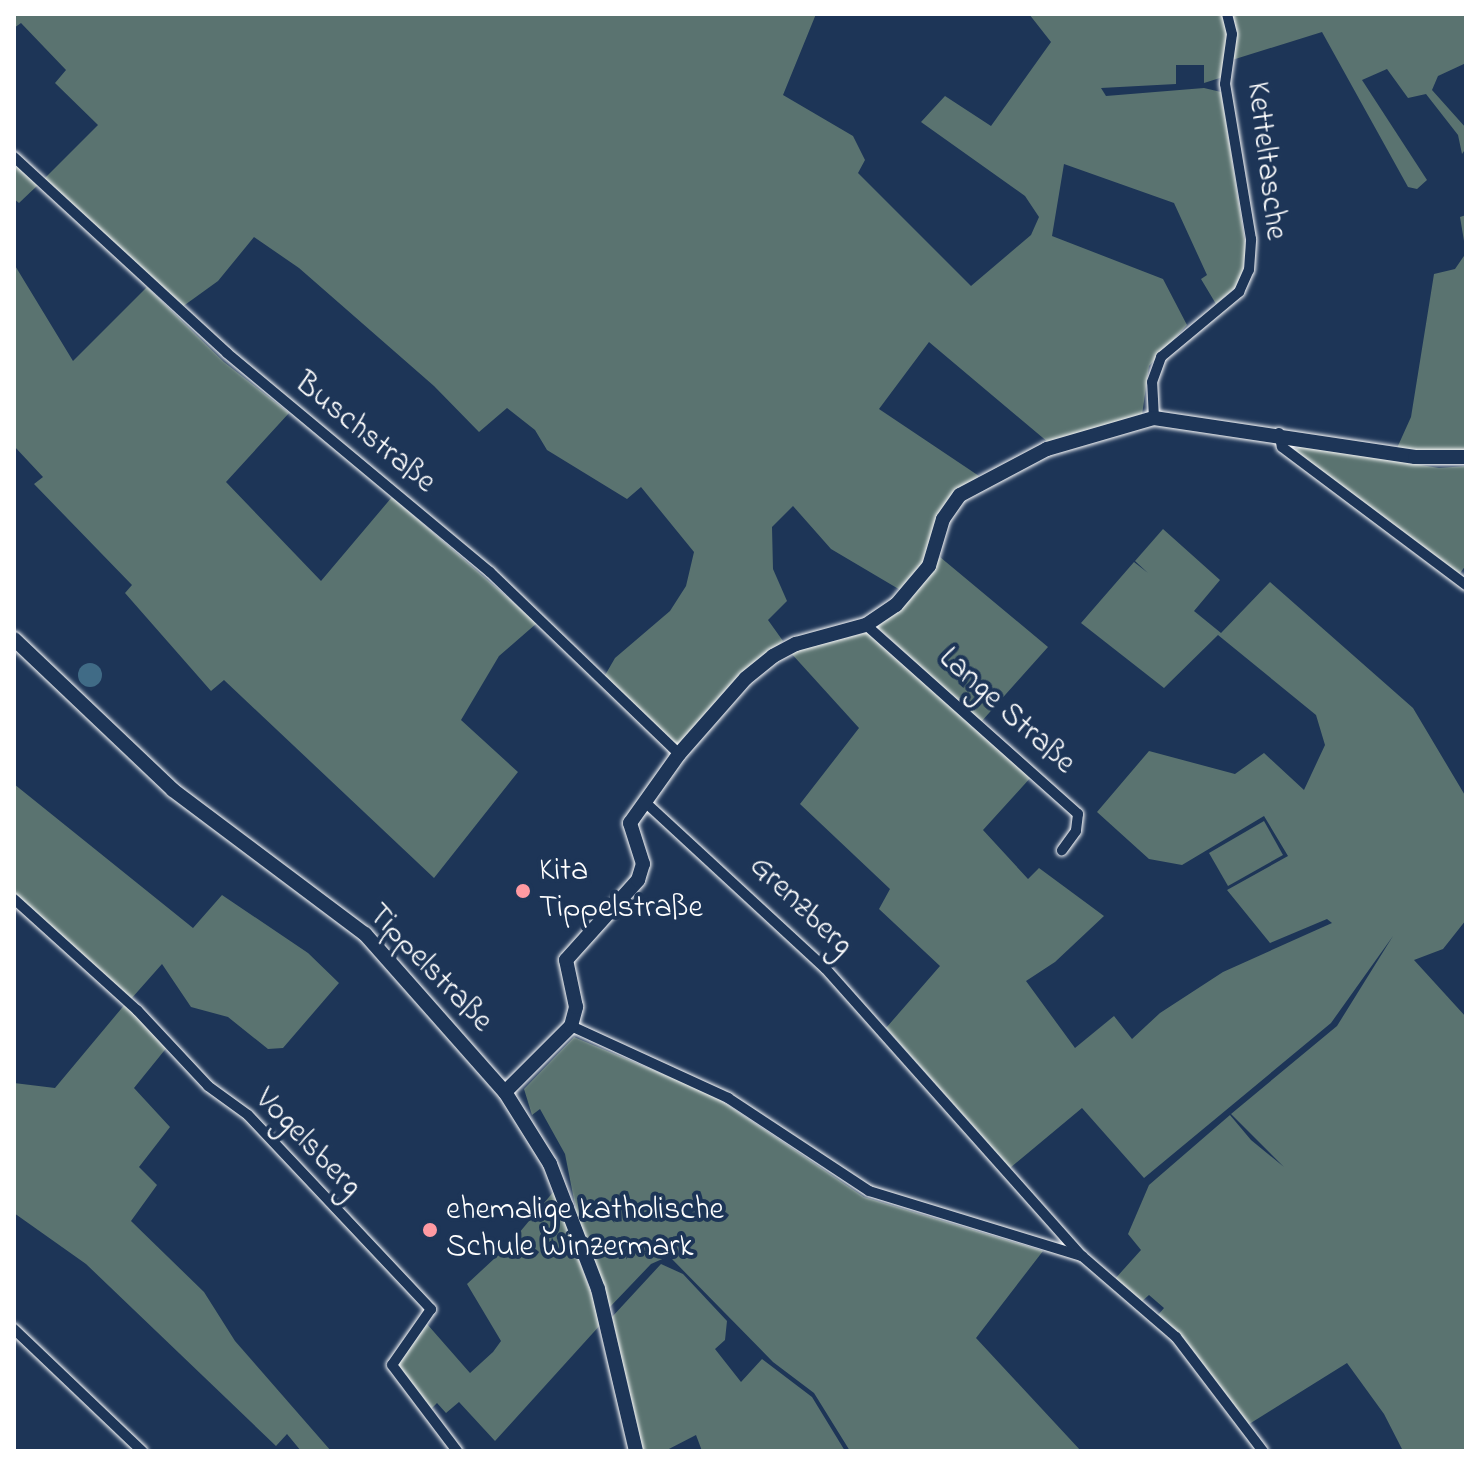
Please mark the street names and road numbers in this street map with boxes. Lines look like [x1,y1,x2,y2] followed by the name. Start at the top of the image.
[1236,80,1294,242] street label: Ketteltasche
[286,365,442,503] street label: Buschstraße
[930,640,1082,784] street label: Lange Straße
[740,848,860,966] street label: Grenzberg
[358,897,500,1041] street label: Tippelstraße
[245,1081,369,1207] street label: Vogelsberg

